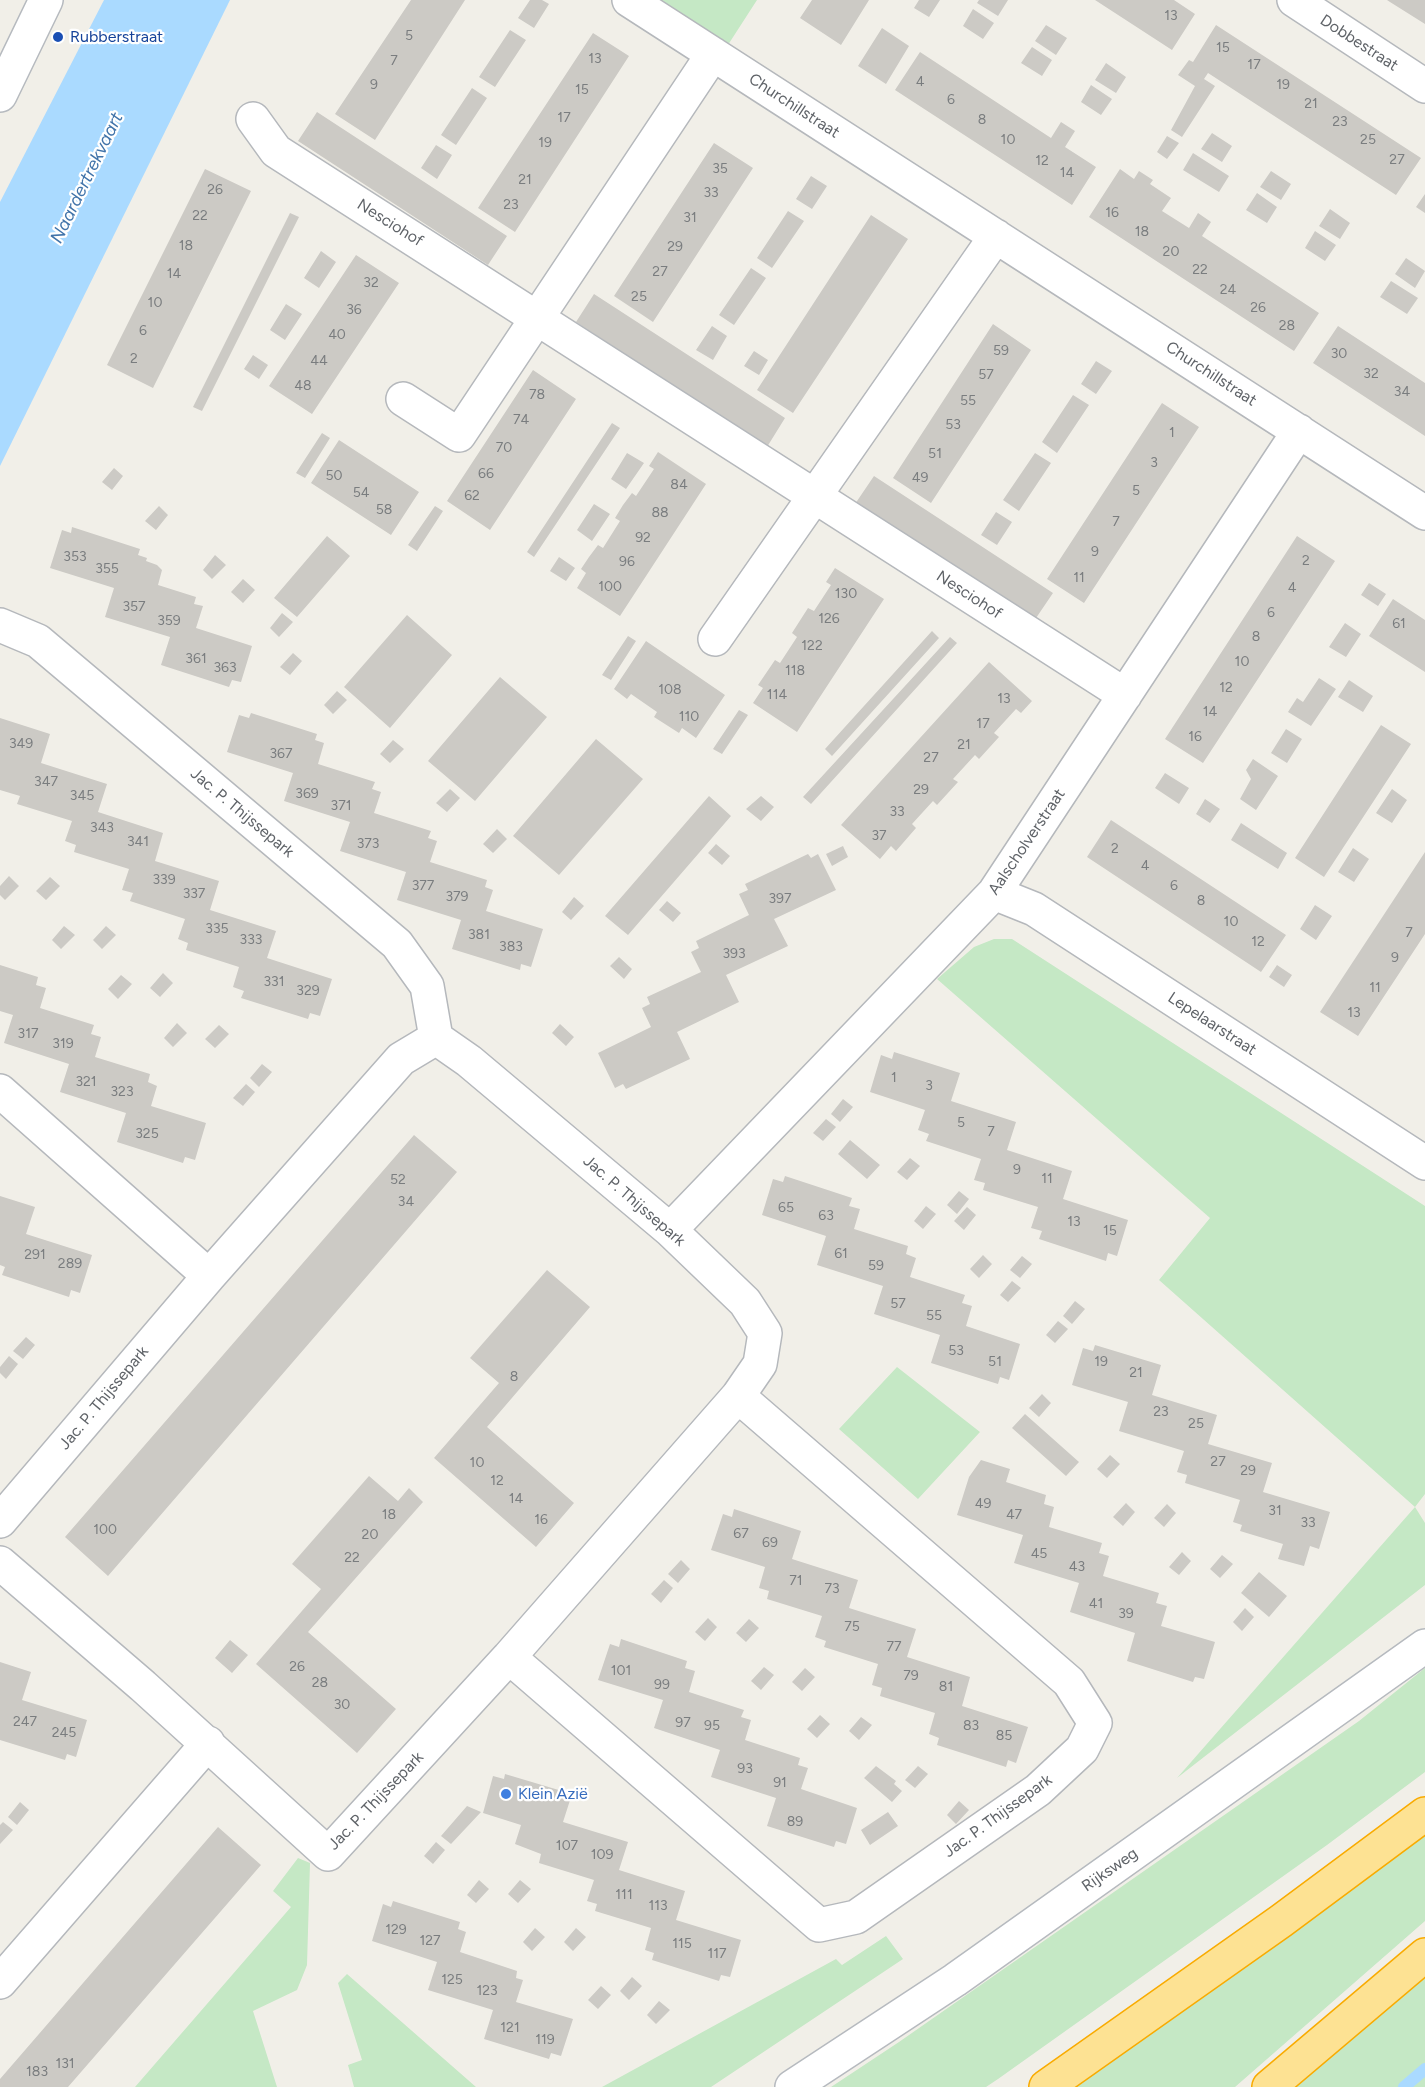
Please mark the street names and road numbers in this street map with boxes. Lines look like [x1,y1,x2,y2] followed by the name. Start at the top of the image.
[1316,11,1402,75] street label: Dobbestraat
[745,70,843,142] street label: Churchillstraat
[353,195,427,251] street label: Nesciohof
[1162,338,1260,410] street label: Churchillstraat
[933,567,1005,623] street label: Nesciohof
[186,764,298,862] street label: Jac. P. Thijssepark
[984,785,1070,899] street label: Aalscholverstraat
[1164,988,1260,1060] street label: Lepelaarstraat
[579,1151,689,1251] street label: Jac. P. Thijssepark
[55,1342,153,1454] street label: Jac. P. Thijssepark
[324,1748,428,1854] street label: Jac. P. Thijssepark
[940,1770,1056,1862] street label: Jac. P. Thijssepark
[1078,1844,1142,1896] street label: Rijksweg

